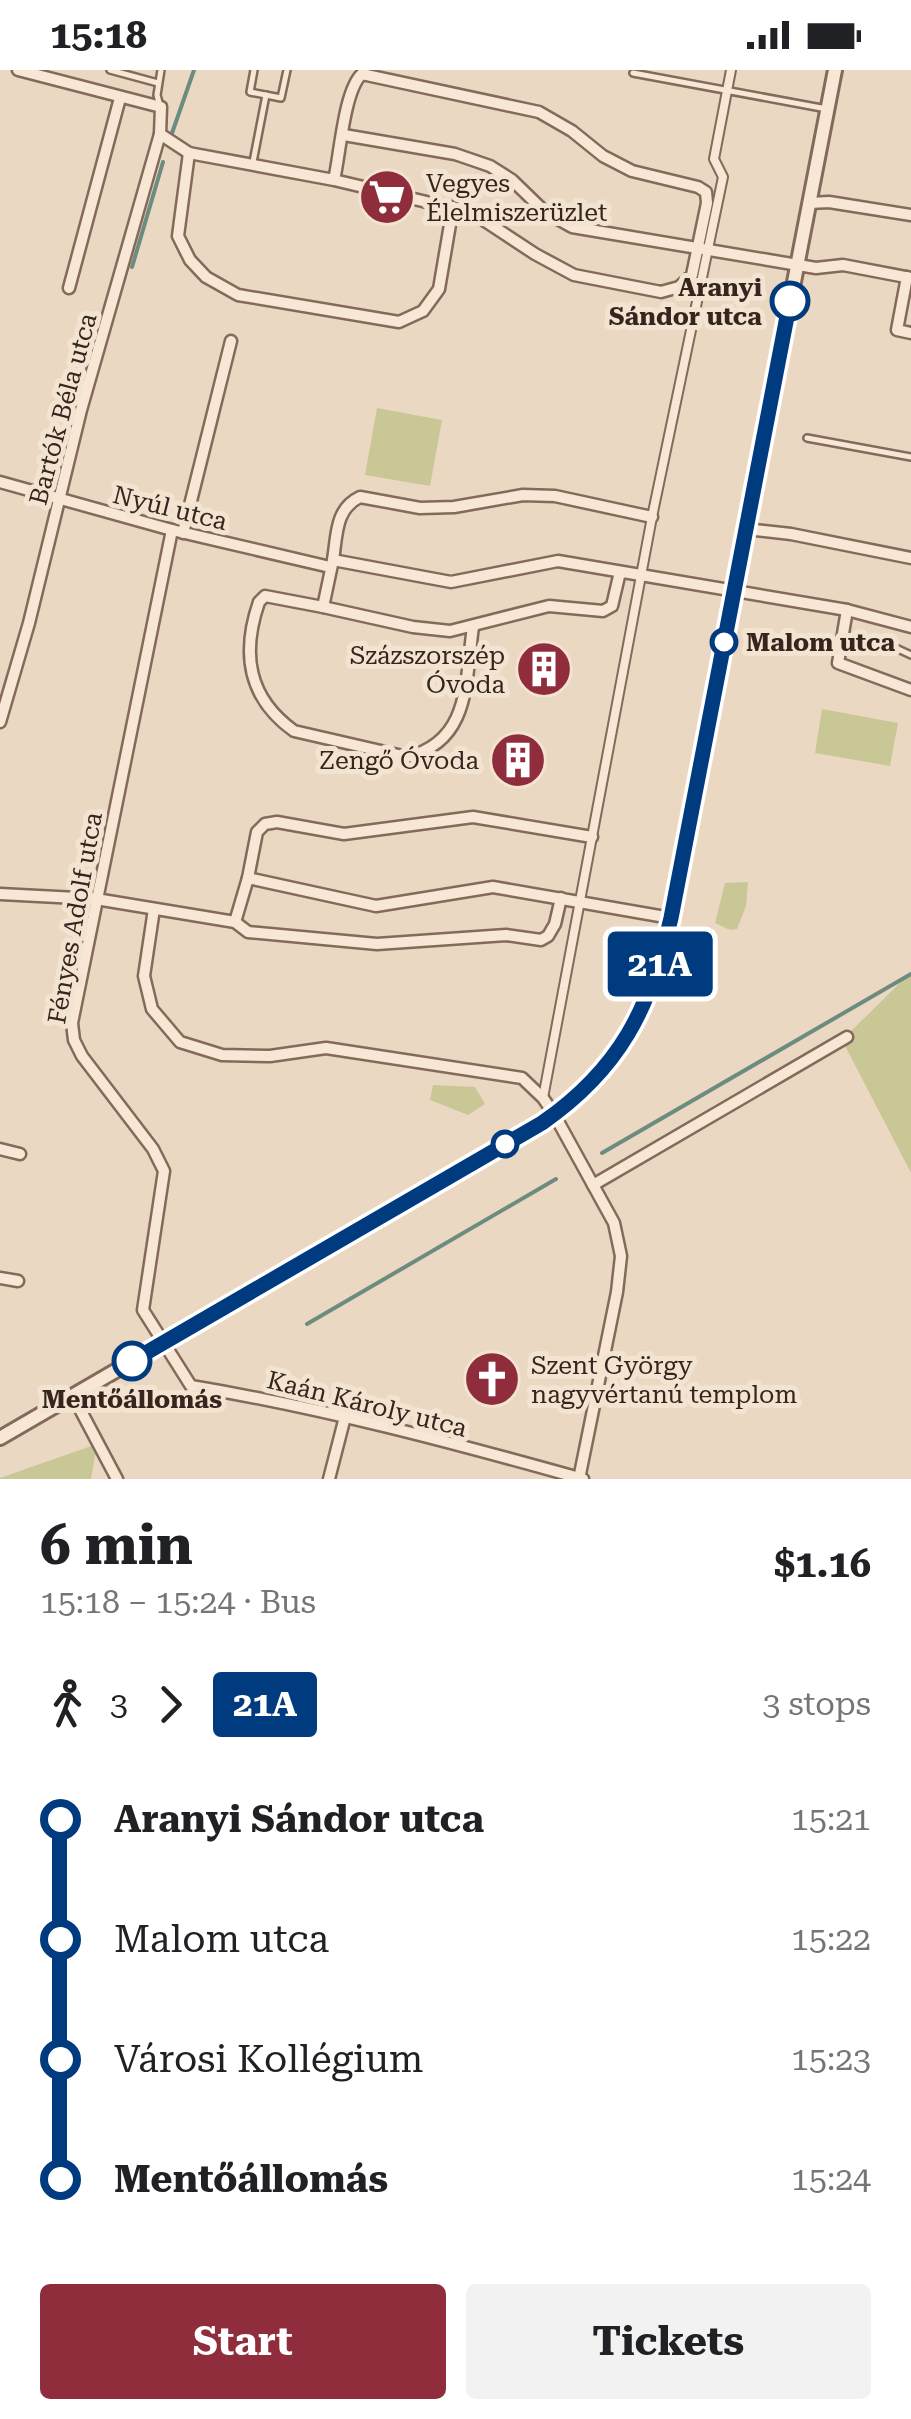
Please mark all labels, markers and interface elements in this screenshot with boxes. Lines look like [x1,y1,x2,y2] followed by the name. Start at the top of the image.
[50,13,147,57] text: 15:18
[357,167,417,227] supermarket icon: Vegyes Élelmiszerüzlet
[426,169,607,227] place label: Vegyes Élelmiszerüzlet
[609,273,762,331] place label: Aranyi Sándor utca
[771,282,809,320] marker: Aranyi Sándor utca
[23,309,103,508] street label: Bartók Béla utca
[110,480,231,536] street label: Nyúl utca
[746,628,895,657] place label: Malom utca
[711,629,737,655] marker: Malom utca
[514,639,574,699] building icon: Százszorszép Óvoda
[350,641,505,699] place label: Százszorszép Óvoda
[488,730,548,790] building icon: Zengő Óvoda
[319,746,479,775] place label: Zengő Óvoda
[42,809,108,1026] street label: Fényes Adolf utca
[602,932,718,996] line badge: 21A
[628,944,692,985] text: 21A
[492,1131,518,1157] unlabelled marker
[113,1342,151,1380] marker: Mentőállomás
[462,1349,522,1409] church icon: Szent György nagyvértanú templom
[531,1351,797,1409] place label: Szent György nagyvértanú templom
[264,1365,470,1443] street label: Kaán Károly utca
[42,1385,222,1414] place label: Mentőállomás
[40,1513,193,1577] text: 6 min
[774,1542,871,1586] text: $1.16
[40,1583,316,1621] text: 15:18 – 15:24 · Bus
[40,1677,95,1732] icon: walk
[143,1677,198,1732] icon: forward
[233,1684,297,1725] text: 21A
[110,1685,128,1723] text: 3
[762,1685,871,1723] text: 3 stops
[114,1797,484,1841] text: Aranyi Sándor utca
[791,1800,871,1838] text: 15:21
[114,1917,329,1961] text: Malom utca
[791,1920,871,1958] text: 15:22
[114,2037,424,2081] text: Városi Kollégium
[791,2040,871,2078] text: 15:23
[114,2157,388,2201] text: Mentőállomás
[791,2160,871,2198] text: 15:24
[40,2284,446,2399] button: Start
[466,2284,871,2399] button: Tickets

